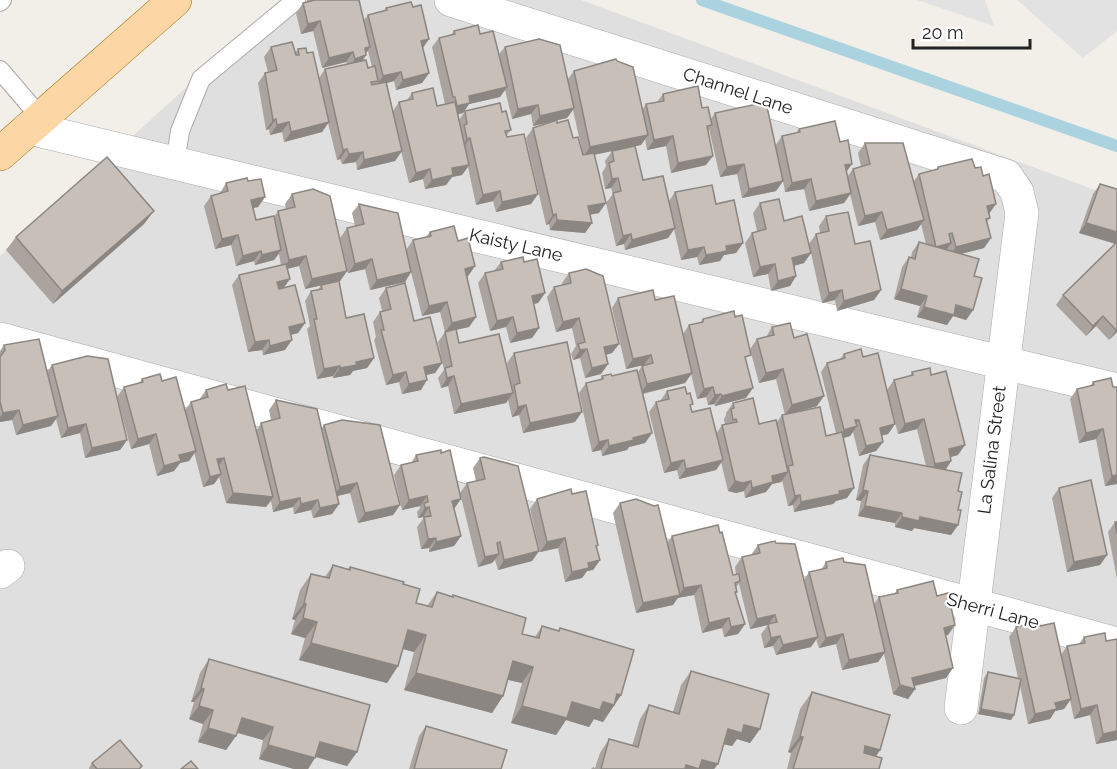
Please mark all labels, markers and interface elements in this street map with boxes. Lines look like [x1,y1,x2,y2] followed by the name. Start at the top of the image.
[913,12,1030,50] scale bar
[922,22,964,43] text: 20 m
[680,63,796,118] street label: Channel Lane
[467,224,565,266] street label: Kaisty Lane
[973,385,1010,515] street label: La Salina Street
[945,588,1042,633] street label: Sherri Lane

